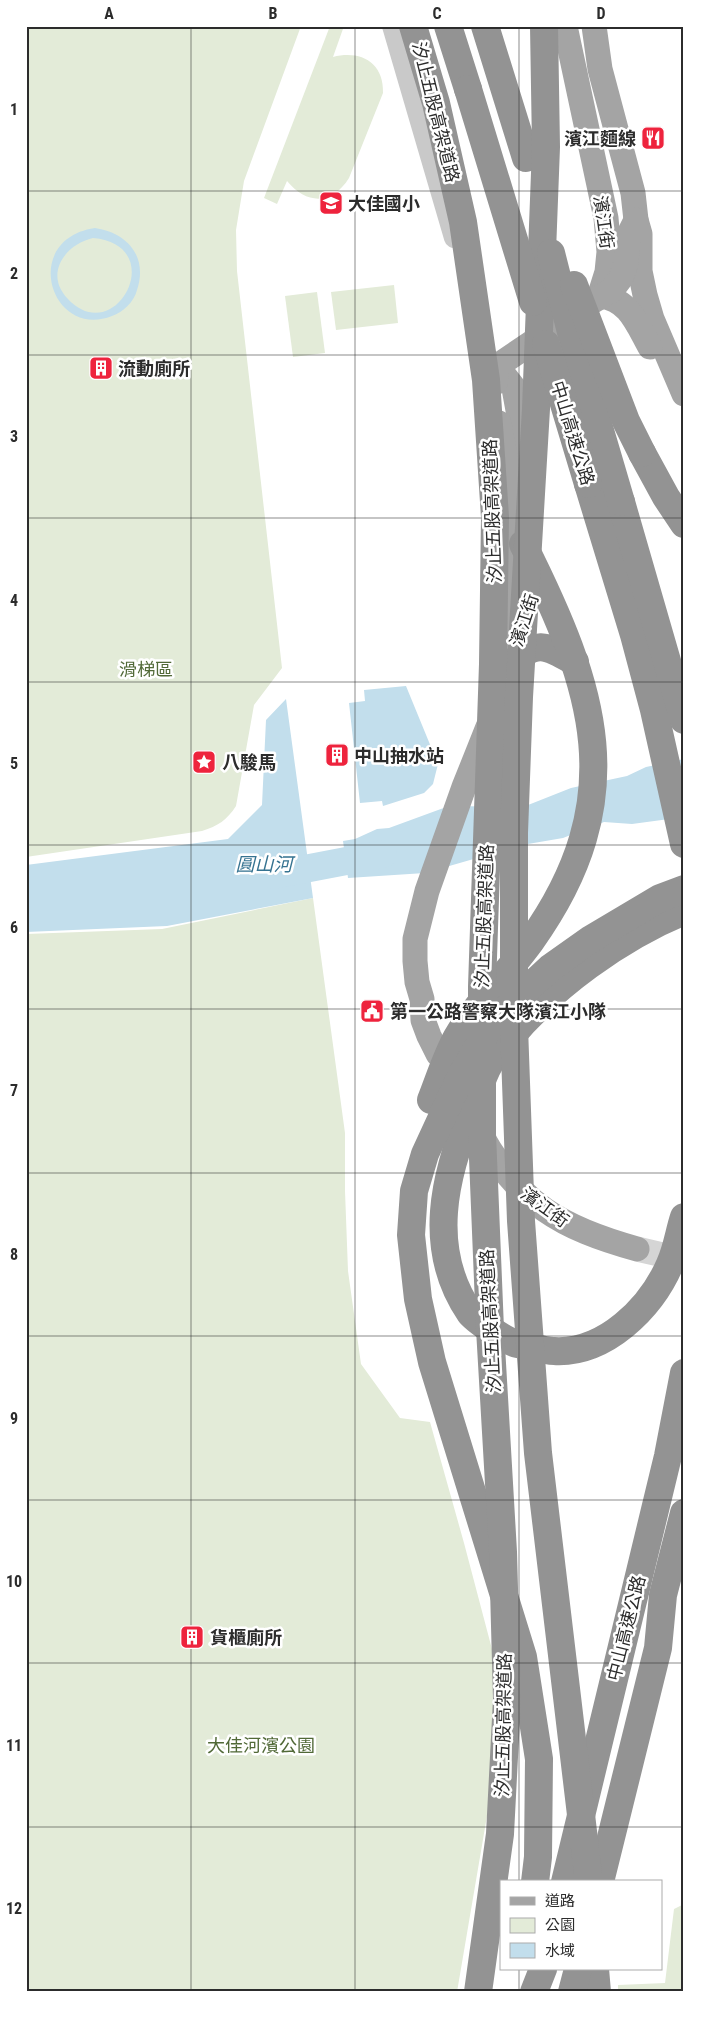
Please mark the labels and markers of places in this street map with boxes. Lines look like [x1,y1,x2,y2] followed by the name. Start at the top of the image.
[640,125,666,151] restaurant icon: 濱江麵線
[564,128,636,149] place label: 濱江麵線
[318,190,344,216] school or university icon: 大佳國小
[348,193,420,214] place label: 大佳國小
[88,355,114,381] building icon: 流動廁所
[118,358,190,379] place label: 流動廁所
[324,742,350,768] building icon: 中山抽水站
[354,745,444,766] place label: 中山抽水站
[191,749,217,775] place icon: 八駿馬
[222,752,276,773] place label: 八駿馬
[359,998,385,1024] public building icon: 第一公路警察大隊濱江小隊
[390,1001,606,1022] place label: 第一公路警察大隊濱江小隊
[179,1624,205,1650] building icon: 貨櫃廁所
[210,1627,282,1648] place label: 貨櫃廁所

